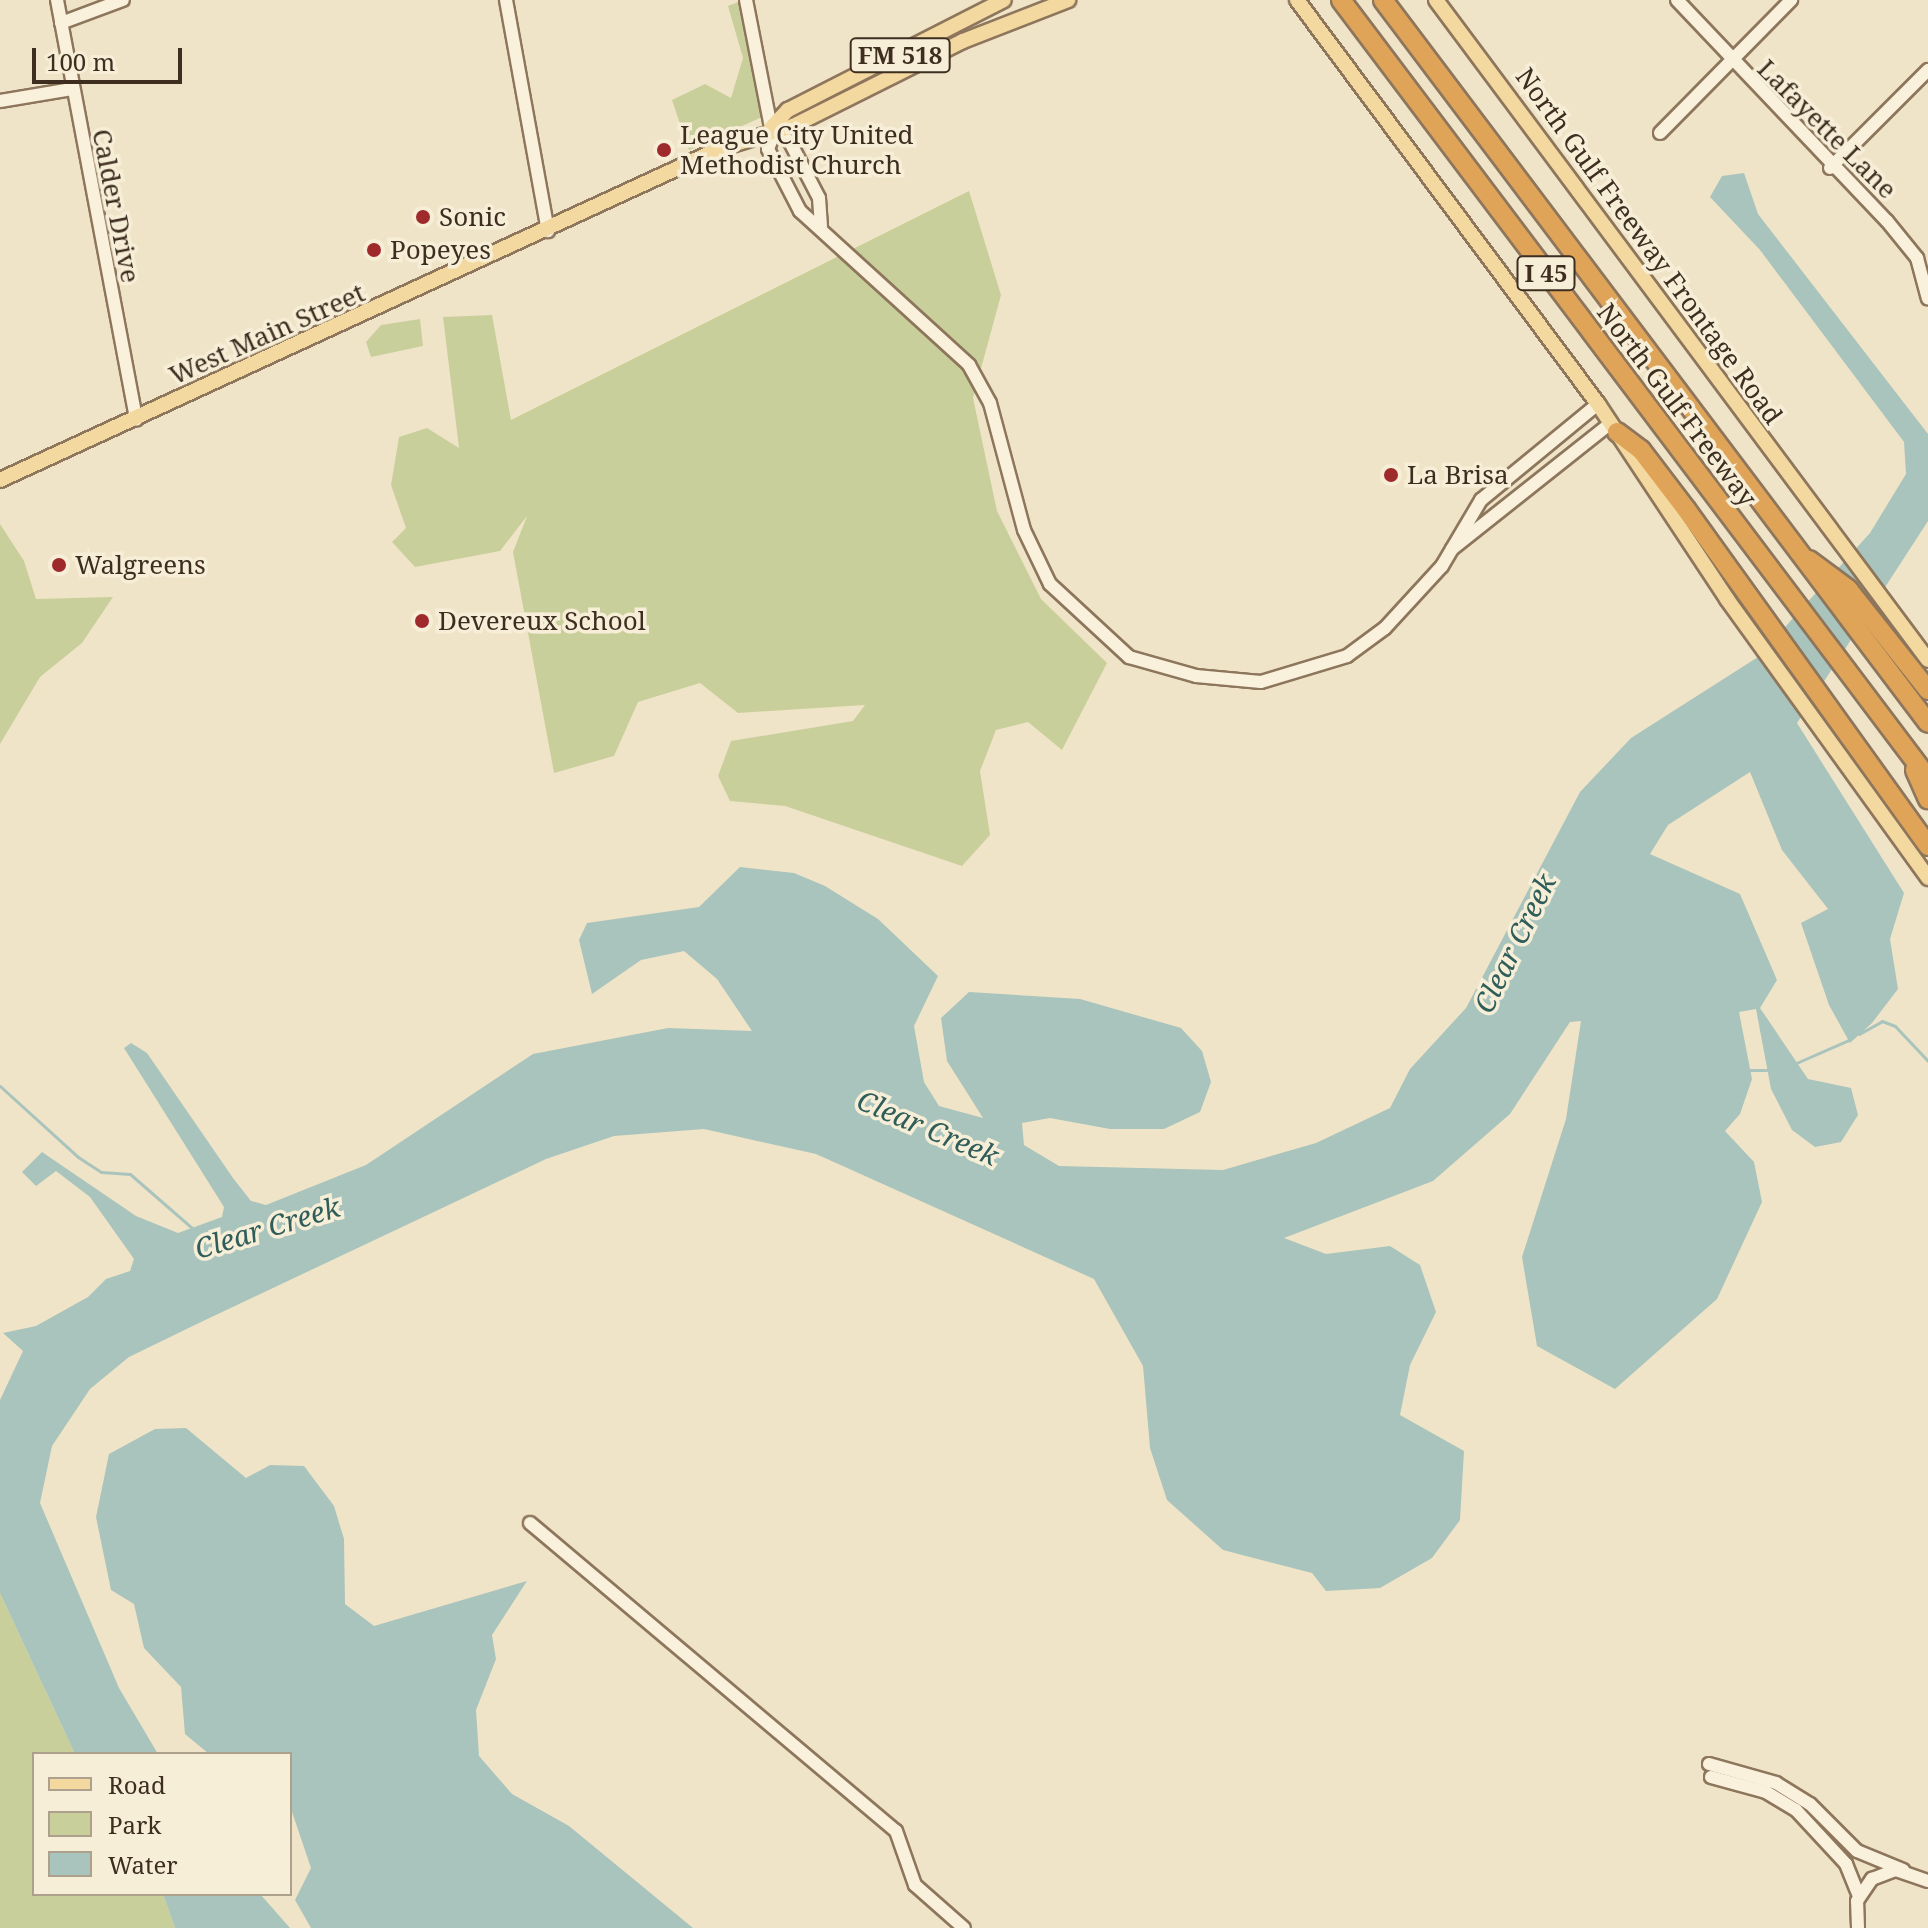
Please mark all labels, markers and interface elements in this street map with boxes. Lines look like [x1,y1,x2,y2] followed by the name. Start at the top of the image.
[36,32,186,82] scale bar
[848,35,952,75] road number: FM 518
[46,45,115,78] text: 100 m
[1751,53,1903,205] street label: Lafayette Lane
[1509,62,1789,430] street label: North Gulf Freeway Frontage Road
[680,119,914,180] place label: League City United Methodist Church
[86,126,146,286] street label: Calder Drive
[655,141,673,159] marker: League City United Methodist Church
[439,201,506,233] place label: Sonic
[414,208,432,226] marker: Sonic
[390,234,491,266] place label: Popeyes
[365,241,383,259] marker: Popeyes
[1516,253,1576,293] road number: I 45
[164,277,370,391] street label: West Main Street
[1591,298,1763,512] street label: North Gulf Freeway
[1407,459,1509,491] place label: La Brisa
[1382,466,1400,484] marker: La Brisa
[75,549,206,581] place label: Walgreens
[50,556,68,574] marker: Walgreens
[438,605,646,637] place label: Devereux School
[413,612,431,630] marker: Devereux School
[1466,868,1562,1018] water label: Clear Creek
[852,1082,1004,1172] water label: Clear Creek
[190,1189,344,1265] water label: Clear Creek
[32,1752,292,1896] legend
[108,1768,166,1801] text: Road
[108,1808,161,1841] text: Park
[108,1848,178,1881] text: Water

